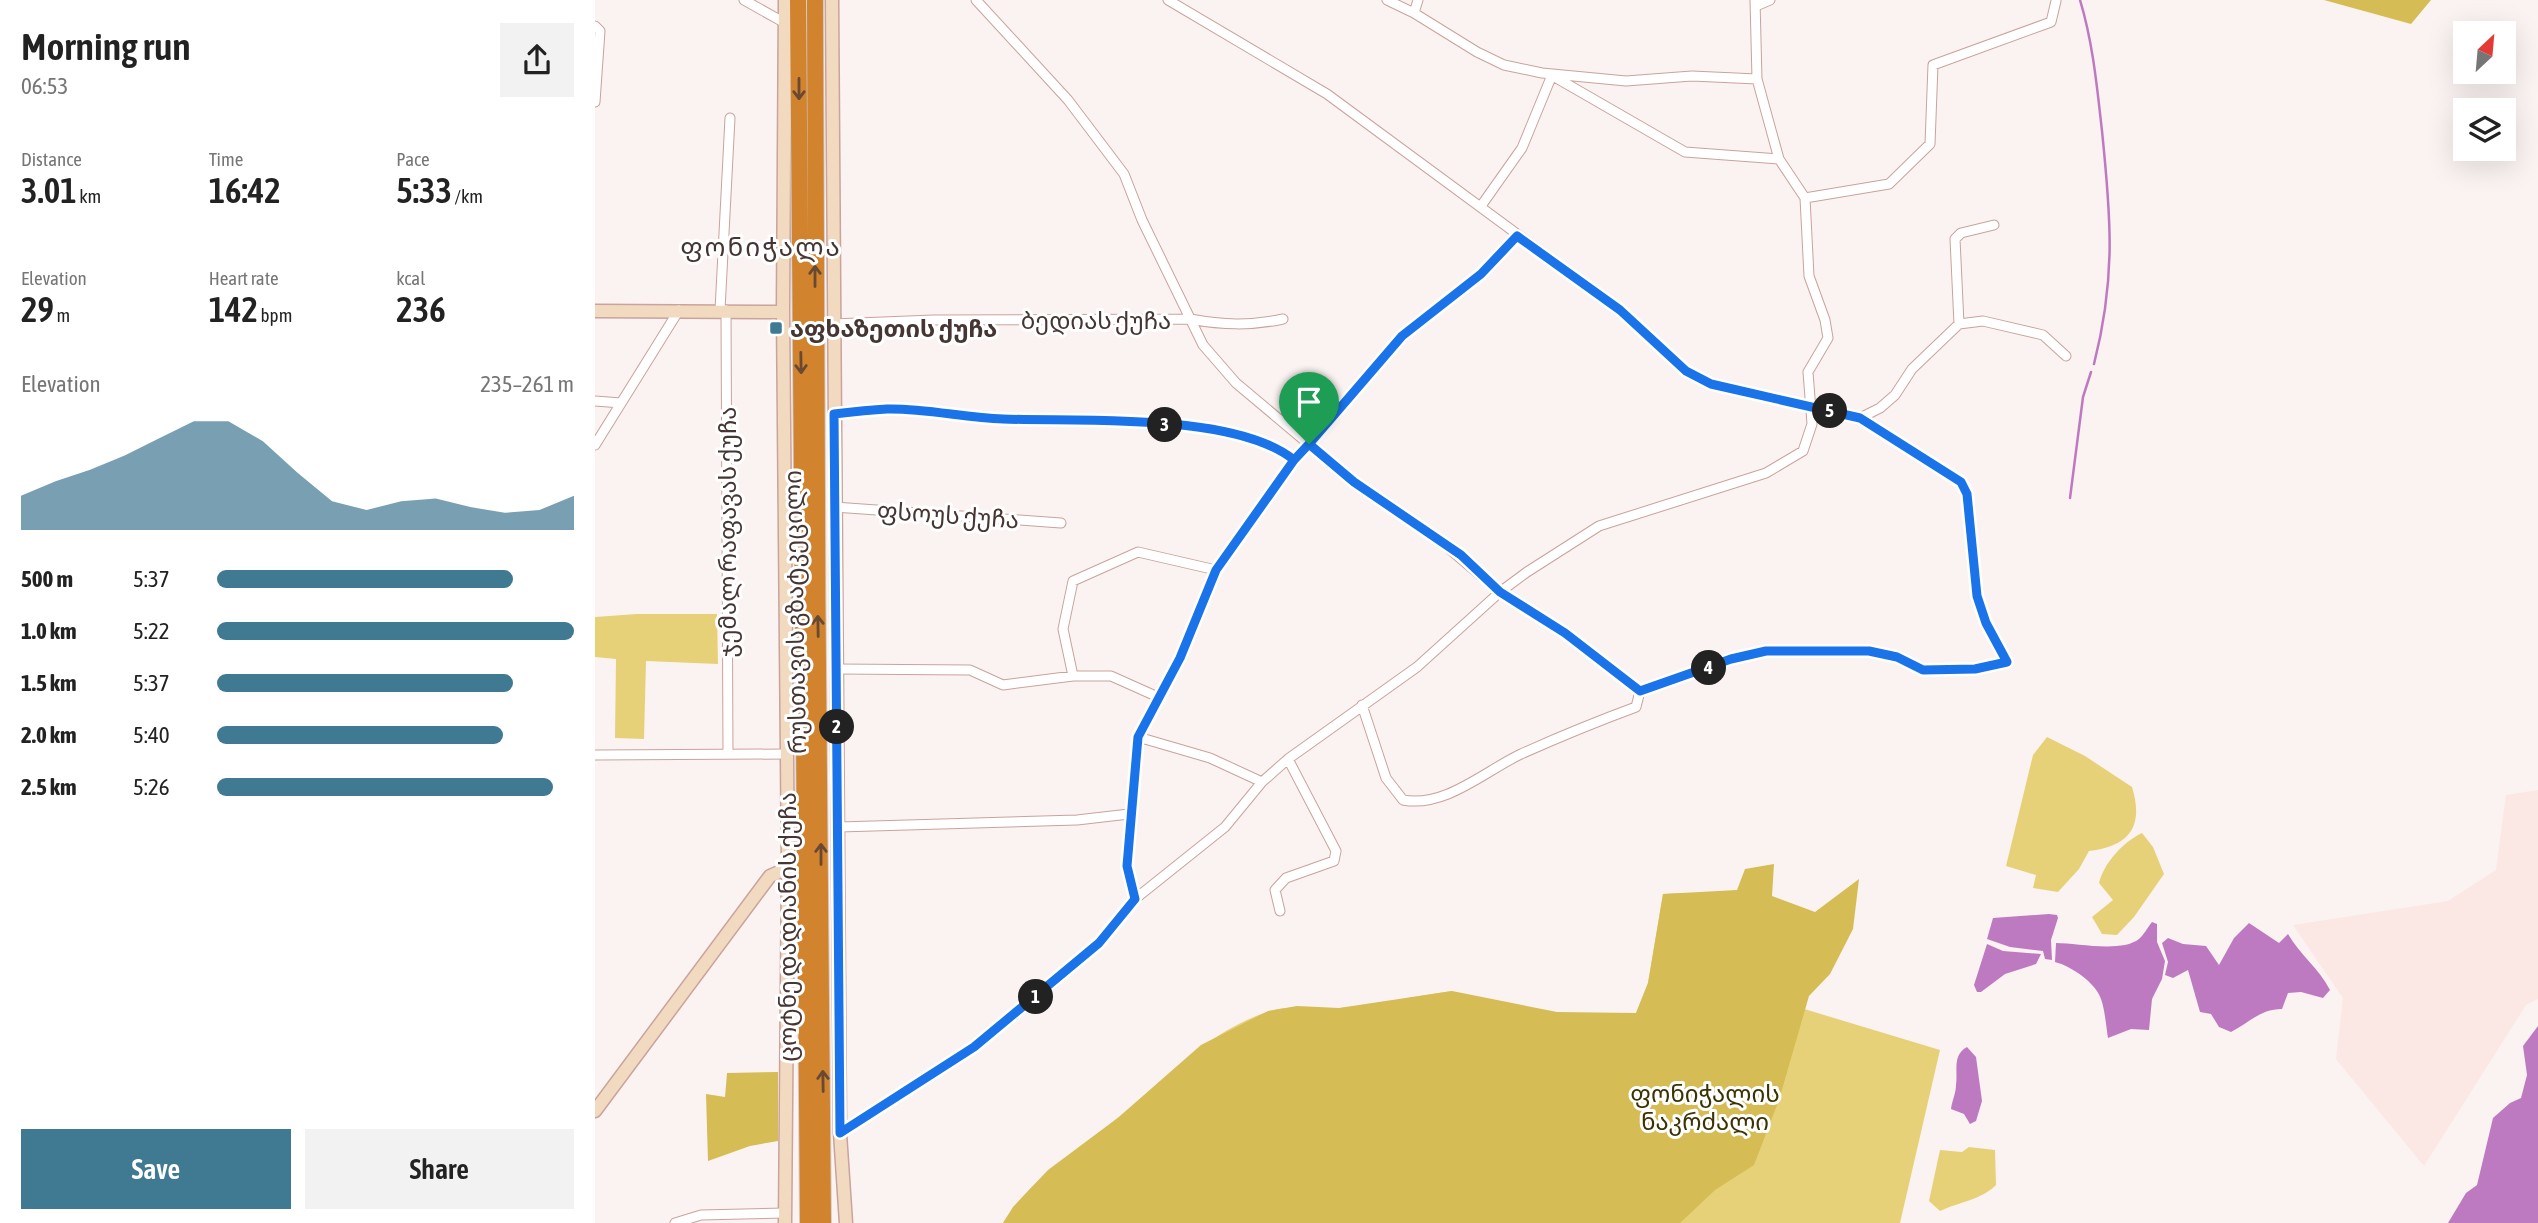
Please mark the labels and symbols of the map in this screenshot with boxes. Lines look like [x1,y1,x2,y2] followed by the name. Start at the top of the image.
[2453,21,2517,84] north arrow
[793,77,806,100] one-way arrow
[680,232,842,263] district label: ფონიჭალა
[808,265,822,288] one-way arrow
[1021,307,1171,335] street label: ბედიას ქუჩა
[790,315,997,343] place label: აფხაზეთის ქუჩა
[768,320,784,336] marker: აფხაზეთის ქუჩა
[794,351,808,374] one-way arrow
[1279,372,1339,444] pin
[1813,394,1847,428] pin: 5
[714,407,742,657] street label: ჯემალ რაფავას ქუჩა
[1147,408,1183,442] pin: 3
[779,470,812,754] street label: რუსთავის გზატკეცილი
[876,497,1020,534] street label: ფსოუს ქუჩა
[811,615,825,638] one-way arrow
[1691,650,1727,686] pin: 4
[819,710,855,744] pin: 2
[774,792,802,1062] street label: ცოტნე დადიანის ქუჩა
[814,843,828,866] one-way arrow
[1019,979,1053,1014] pin: 1
[816,1070,830,1093] one-way arrow
[1630,1080,1780,1136] park label: ფონიჭალის ნაკრძალი

